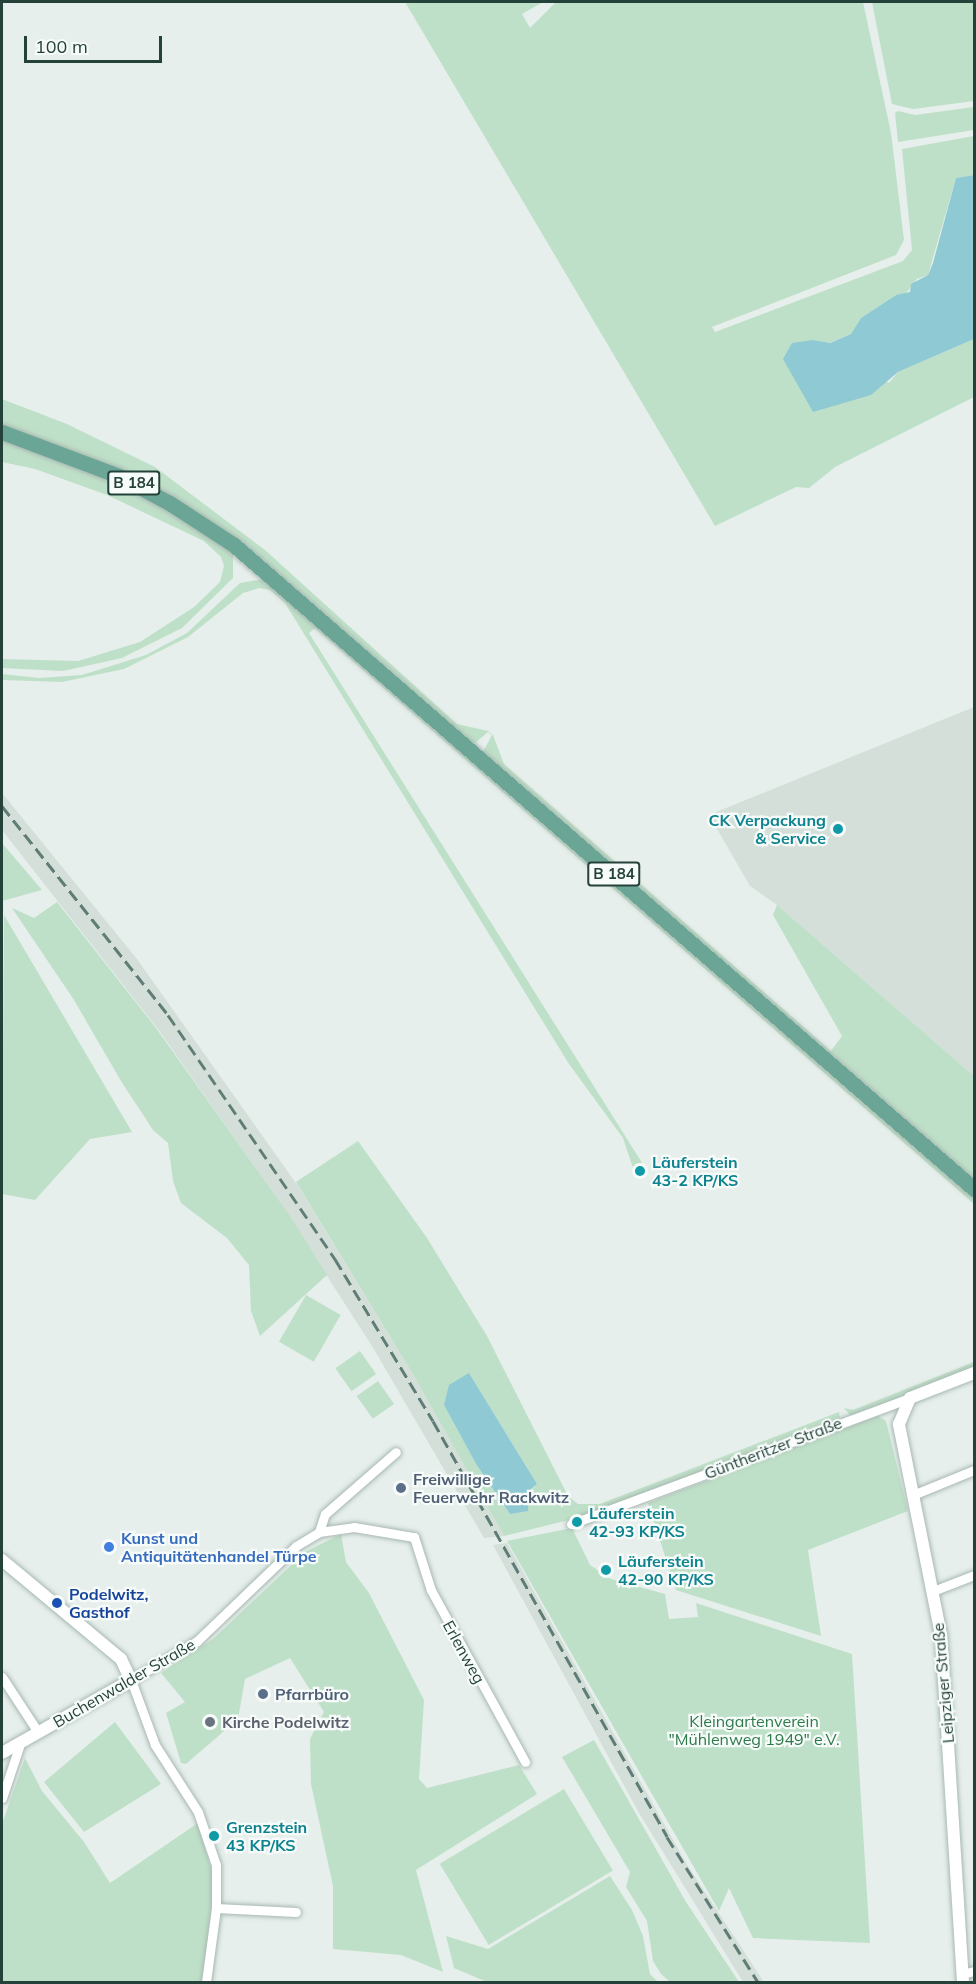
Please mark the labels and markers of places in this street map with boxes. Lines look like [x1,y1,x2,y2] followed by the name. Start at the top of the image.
[709,810,826,848] place label: CK Verpackung & Service
[831,822,845,836] marker: CK Verpackung & Service
[652,1152,738,1190] place label: Läuferstein 43-2 KP/KS
[633,1164,647,1178] marker: Läuferstein 43-2 KP/KS
[413,1469,569,1507] place label: Freiwillige Feuerwehr Rackwitz
[394,1481,408,1495] marker: Freiwillige Feuerwehr Rackwitz
[589,1503,685,1541] place label: Läuferstein 42-93 KP/KS
[570,1515,584,1529] marker: Läuferstein 42-93 KP/KS
[121,1528,317,1566] place label: Kunst und Antiquitätenhandel Türpe
[102,1540,116,1554] marker: Kunst und Antiquitätenhandel Türpe
[618,1551,714,1589] place label: Läuferstein 42-90 KP/KS
[599,1563,613,1577] marker: Läuferstein 42-90 KP/KS
[69,1584,148,1622] place label: Podelwitz, Gasthof
[50,1596,64,1610] marker: Podelwitz, Gasthof
[275,1684,349,1704] place label: Pfarrbüro
[256,1687,270,1701] marker: Pfarrbüro
[222,1712,349,1732] place label: Kirche Podelwitz
[203,1715,217,1729] marker: Kirche Podelwitz
[226,1817,307,1855] place label: Grenzstein 43 KP/KS
[207,1829,221,1843] marker: Grenzstein 43 KP/KS

